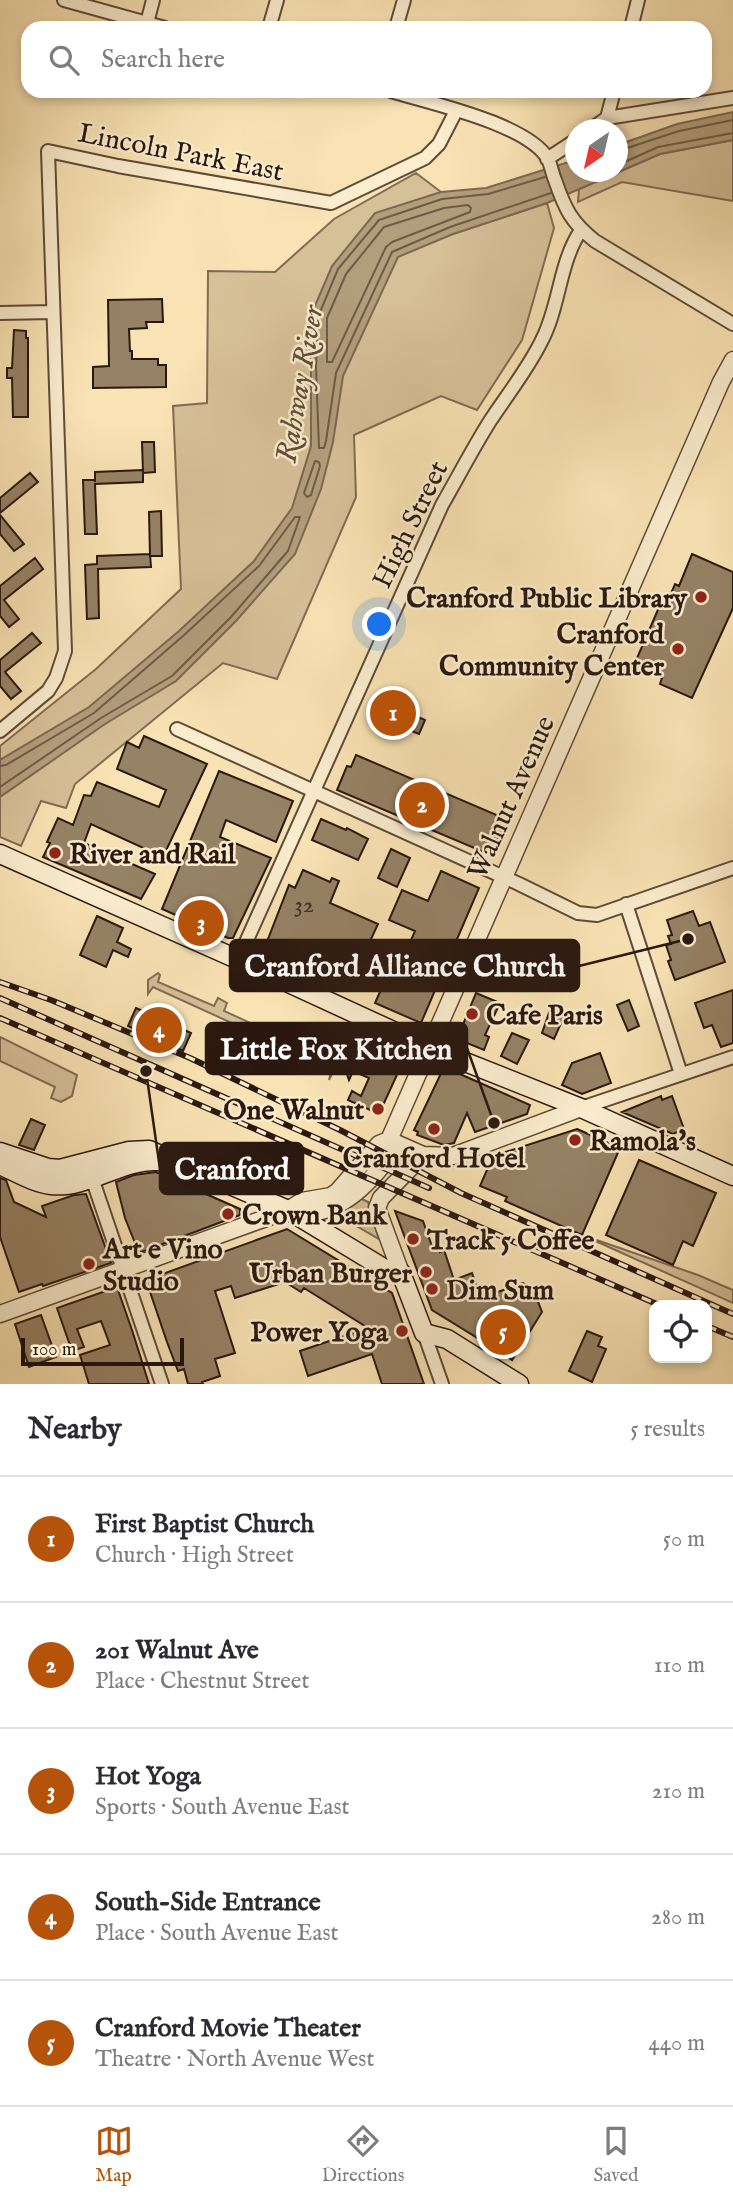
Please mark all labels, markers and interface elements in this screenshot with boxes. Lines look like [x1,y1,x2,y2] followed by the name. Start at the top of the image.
[21,21,712,98] search box
[45,41,83,79] icon: search
[101,43,225,76] text: Search here
[75,116,286,191] street label: Lincoln Park East
[565,119,628,182] north arrow
[268,301,334,466] water label: Rahway River
[365,455,457,594] street label: High Street
[406,582,688,617] place label: Cranford Public Library
[693,589,709,605] marker: Cranford Public Library
[362,607,396,641] your location
[439,618,665,685] place label: Cranford Community Center
[670,641,686,657] marker: Cranford Community Center
[370,687,416,739] pin: 1
[461,711,564,885] street label: Walnut Avenue
[399,779,445,831] pin: 2
[69,838,237,873] place label: River and Rail
[47,845,63,861] marker: River and Rail
[294,890,314,921] house number: 32
[178,897,224,949] pin: 3
[230,940,579,991] callout: Cranford Alliance Church
[244,949,567,987] text: Cranford Alliance Church
[486,999,603,1034] place label: Cafe Paris
[136,1004,182,1056] pin: 4
[464,1006,480,1022] marker: Cafe Paris
[206,1023,467,1074] callout: Little Fox Kitchen
[220,1032,452,1070] text: Little Fox Kitchen
[223,1094,364,1129] place label: One Walnut
[370,1101,386,1117] marker: One Walnut
[426,1121,442,1137] marker: Cranford Hotel
[589,1125,696,1160] place label: Ramola's
[567,1132,583,1148] marker: Ramola's
[343,1142,527,1177] place label: Cranford Hotel
[160,1143,303,1194] callout: Cranford
[174,1152,291,1190] text: Cranford
[242,1199,388,1234] place label: Crown Bank
[220,1206,236,1222] marker: Crown Bank
[426,1224,595,1259] place label: Track 5 Coffee
[405,1231,421,1247] marker: Track 5 Coffee
[102,1233,223,1300] place label: Art e Vino Studio
[81,1256,97,1272] marker: Art e Vino Studio
[249,1257,413,1292] place label: Urban Burger
[418,1264,434,1280] marker: Urban Burger
[446,1274,555,1309] place label: Dim Sum
[424,1281,440,1297] marker: Dim Sum
[649,1300,712,1363] map controls
[649,1300,712,1363] button: locate
[480,1306,526,1358] pin: 5
[250,1316,389,1351] place label: Power Yoga
[394,1323,410,1339] marker: Power Yoga
[21,1335,184,1367] scale bar
[32,1338,76,1362] text: 100 m
[28,1411,121,1449] text: Nearby
[630,1415,705,1444] text: 5 results
[95,1508,314,1541] text: First Baptist Church
[47,1525,55,1554] text: 1
[663,1525,705,1554] text: 50 m
[95,1541,294,1570] text: Church · High Street
[95,1634,259,1667] text: 201 Walnut Ave
[46,1651,56,1680] text: 2
[654,1651,705,1680] text: 110 m
[95,1667,309,1696] text: Place · Chestnut Street
[95,1760,201,1793] text: Hot Yoga
[47,1777,55,1806] text: 3
[652,1777,705,1806] text: 210 m
[95,1793,349,1822] text: Sports · South Avenue East
[95,1886,321,1919] text: South-Side Entrance
[45,1903,57,1932] text: 4
[651,1903,705,1932] text: 280 m
[95,1919,338,1948] text: Place · South Avenue East
[95,2012,361,2045] text: Cranford Movie Theater
[47,2029,55,2058] text: 5
[648,2029,705,2058] text: 440 m
[95,2045,374,2074] text: Theatre · North Avenue West
[95,2122,133,2188] tab: Map
[322,2122,404,2188] tab: Directions
[593,2122,638,2188] tab: Saved

